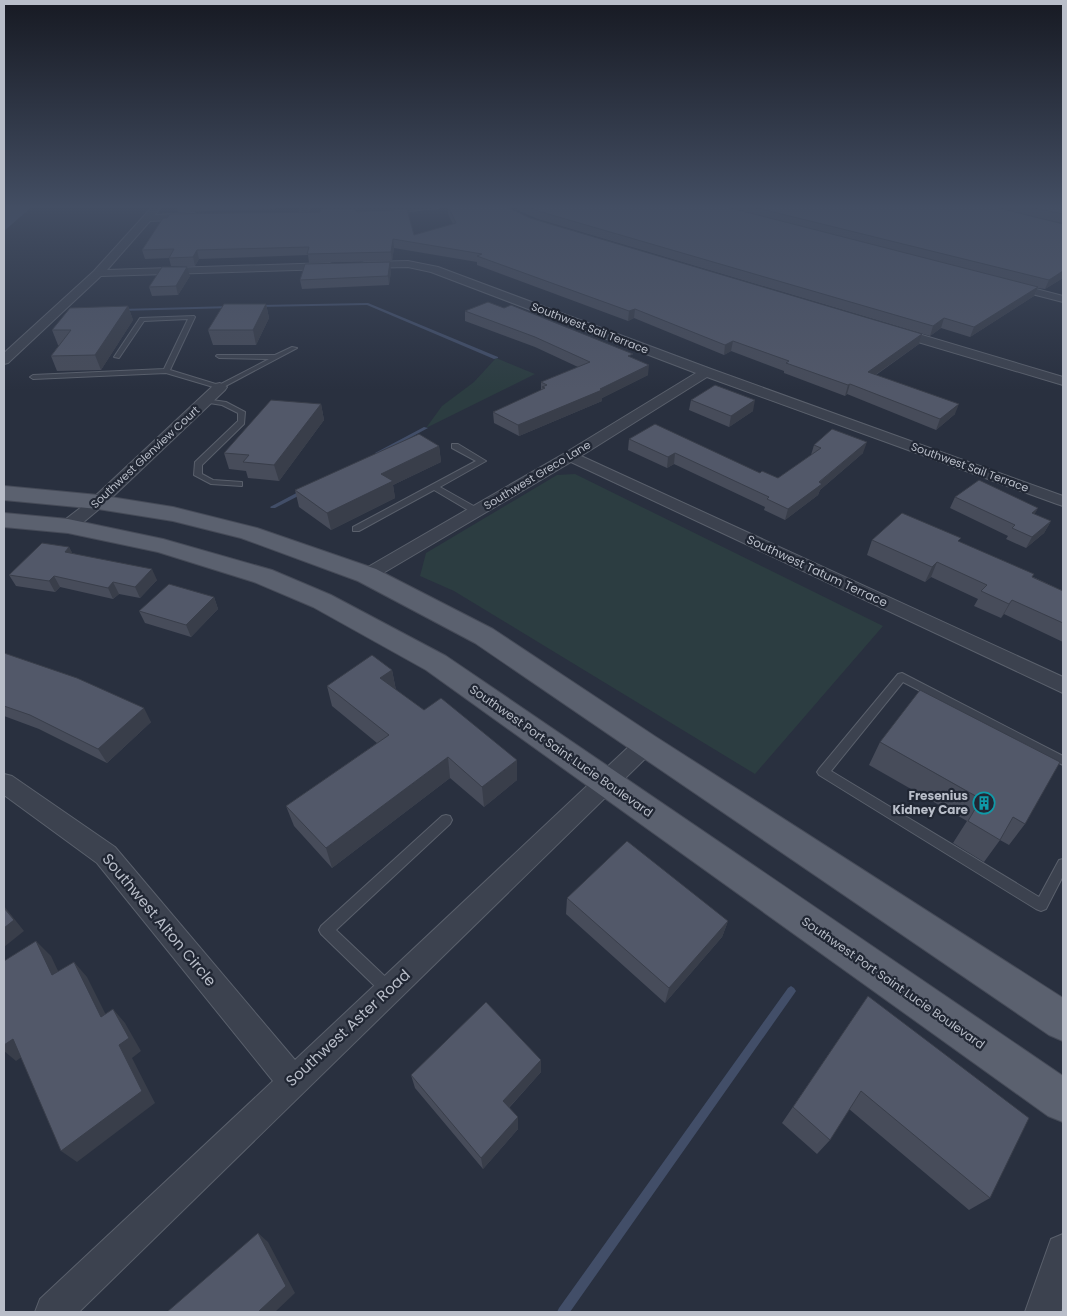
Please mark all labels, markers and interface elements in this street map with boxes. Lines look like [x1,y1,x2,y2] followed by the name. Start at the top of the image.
[529,298,651,358] street label: Southwest Sail Terrace
[87,402,203,512] street label: Southwest Glenview Court
[480,437,594,513] street label: Southwest Greco Lane
[909,438,1031,496] street label: Southwest Sail Terrace
[744,530,890,611] street label: Southwest Tatum Terrace
[466,681,656,821] street label: Southwest Port Saint Lucie Boulevard
[893,787,969,818] place label: Fresenius Kidney Care
[972,791,996,815] building icon: Fresenius Kidney Care
[98,849,221,991] street label: Southwest Alton Circle
[798,913,988,1053] street label: Southwest Port Saint Lucie Boulevard
[281,964,415,1091] street label: Southwest Aster Road

